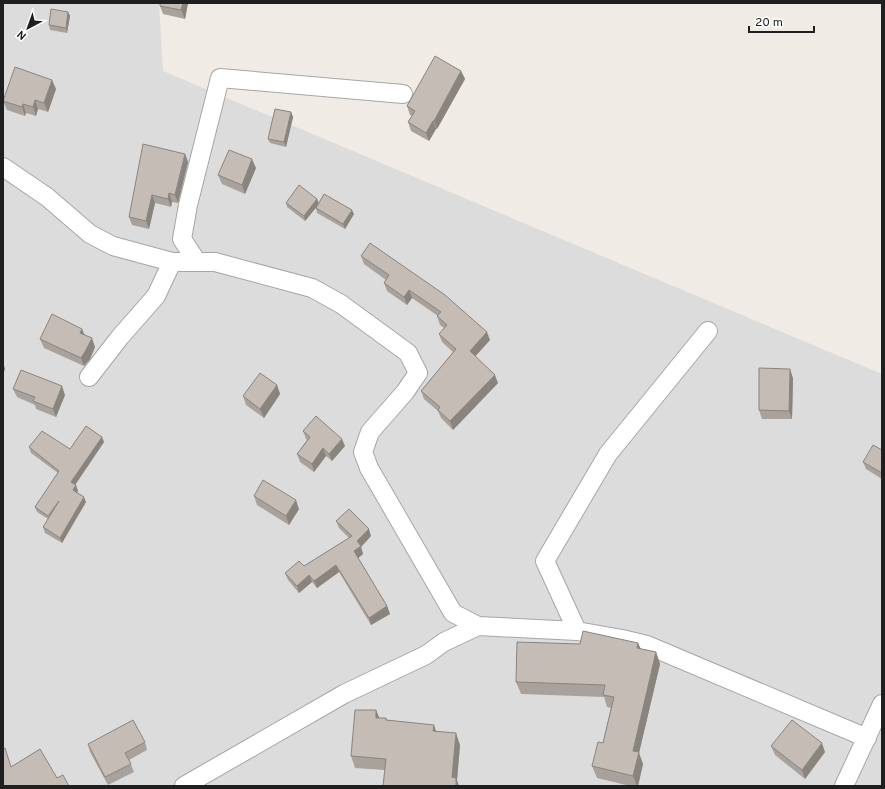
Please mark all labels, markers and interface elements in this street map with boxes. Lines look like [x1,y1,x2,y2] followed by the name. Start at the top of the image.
[8,8,48,48] north arrow
[749,8,814,34] scale bar
[755,15,783,31] text: 20 m
[15,27,30,43] text: N

